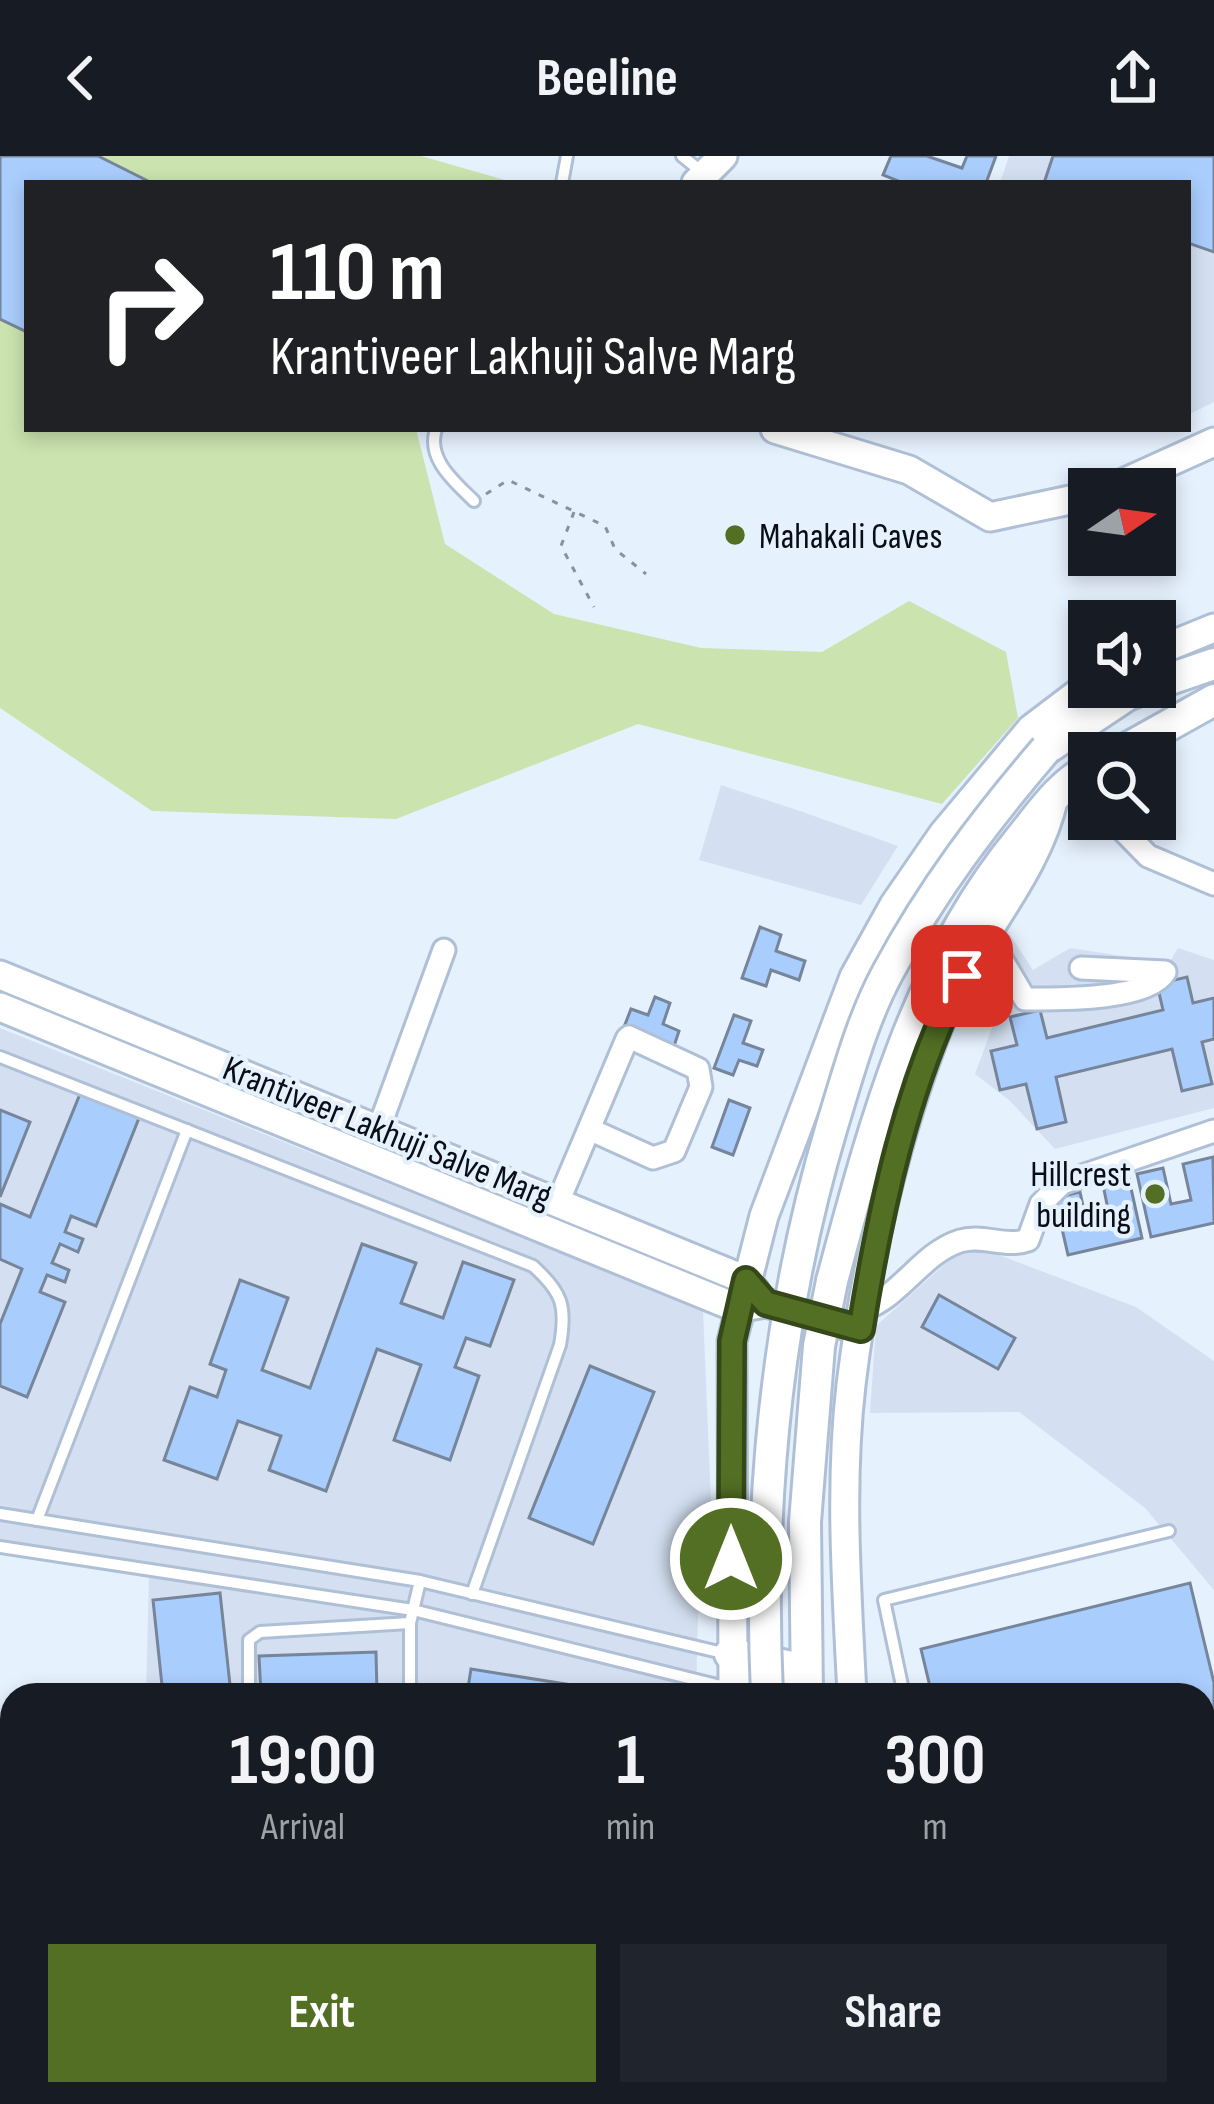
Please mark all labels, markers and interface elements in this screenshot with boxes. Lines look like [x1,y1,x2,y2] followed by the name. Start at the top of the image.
[48,45,114,111] icon: back
[1100,45,1166,111] icon: share
[536,46,678,111] text: Beeline
[270,223,445,324] text: 110 m
[72,228,228,384] icon: right
[270,325,796,390] text: Krantiveer Lakhuji Salve Marg
[1068,468,1176,576] north arrow
[1068,468,1176,840] map controls
[759,516,943,559] place label: Mahakali Caves
[722,522,748,548] marker: Mahakali Caves
[1068,600,1176,708] button: sound
[1068,732,1176,840] button: search
[911,925,1013,1027] pin
[929,943,995,1009] icon: arrive
[216,1048,558,1219] street label: Krantiveer Lakhuji Salve Marg
[1030,1154,1131,1238] place label: Hillcrest building
[1142,1181,1168,1207] marker: Hillcrest building
[668,1496,794,1622] position arrow
[230,1718,377,1805] text: 19:00
[616,1718,645,1805] text: 1
[885,1718,985,1805] text: 300
[261,1804,345,1851] text: Arrival
[606,1804,655,1851] text: min
[922,1804,948,1851] text: m
[48,1944,596,2082] button: Exit
[620,1944,1167,2082] button: Share

